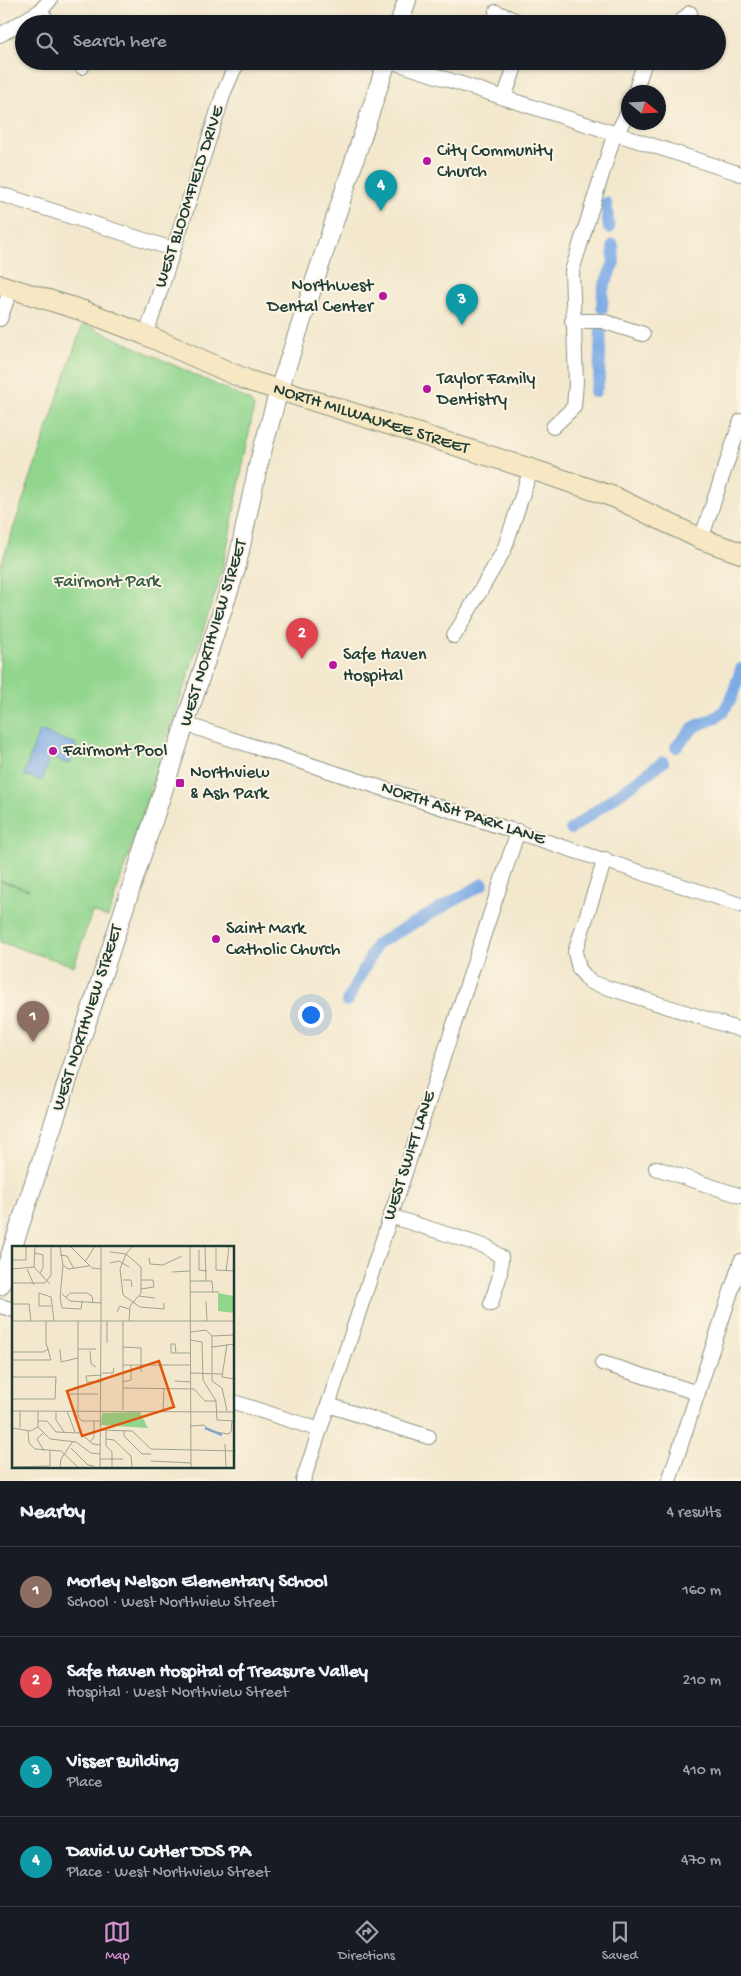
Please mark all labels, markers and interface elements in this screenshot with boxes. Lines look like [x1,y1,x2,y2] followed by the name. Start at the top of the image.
[15,15,726,70] search box
[33,29,61,57] icon: search
[73,31,167,54] text: Search here
[621,85,666,130] north arrow
[151,103,230,291] street label: WEST BLOOMFIELD DRIVE
[437,141,553,183] place label: City Community Church
[421,155,433,167] marker: City Community Church
[365,170,397,211] pin: 4
[266,276,375,318] place label: Northwest Dental Center
[446,284,478,325] pin: 3
[377,290,389,302] marker: Northwest Dental Center
[436,369,536,411] place label: Taylor Family Dentistry
[271,378,473,460] street label: NORTH MILWAUKEE STREET
[421,383,433,395] marker: Taylor Family Dentistry
[176,536,253,729] street label: WEST NORTHVIEW STREET
[53,572,162,593] park label: Fairmont Park
[286,618,318,659] pin: 2
[343,645,427,687] place label: Safe Haven Hospital
[327,659,339,671] marker: Safe Haven Hospital
[62,741,167,762] place label: Fairmont Pool
[47,745,59,757] marker: Fairmont Pool
[190,763,270,805] place label: Northview & Ash Park
[174,777,186,789] marker: Northview & Ash Park
[378,778,548,851] street label: NORTH ASH PARK LANE
[226,919,341,961] place label: Saint Mark Catholic Church
[48,921,128,1114] street label: WEST NORTHVIEW STREET
[210,933,222,945] marker: Saint Mark Catholic Church
[17,1001,49,1042] pin: 1
[298,1002,324,1028] your location
[379,1088,441,1223] street label: WEST SWIFT LANE
[12,1246,235,1468] inset map
[20,1501,85,1526] text: Nearby
[666,1504,721,1523] text: 4 results
[67,1571,328,1594] text: Morley Nelson Elementary School
[33,1582,39,1601] text: 1
[682,1582,721,1601] text: 160 m
[67,1594,276,1613] text: School · West Northview Street
[67,1661,368,1684] text: Safe Haven Hospital of Treasure Valley
[32,1672,40,1691] text: 2
[682,1672,721,1691] text: 210 m
[67,1684,288,1703] text: Hospital · West Northview Street
[67,1751,179,1774] text: Visser Building
[32,1762,40,1781] text: 3
[683,1762,721,1781] text: 410 m
[67,1774,102,1793] text: Place
[67,1841,251,1864] text: David W Cutler DDS PA
[32,1852,40,1871] text: 4
[681,1852,721,1871] text: 470 m
[67,1864,270,1883] text: Place · West Northview Street
[103,1918,131,1965] tab: Map
[338,1918,395,1965] tab: Directions
[602,1918,638,1965] tab: Saved

